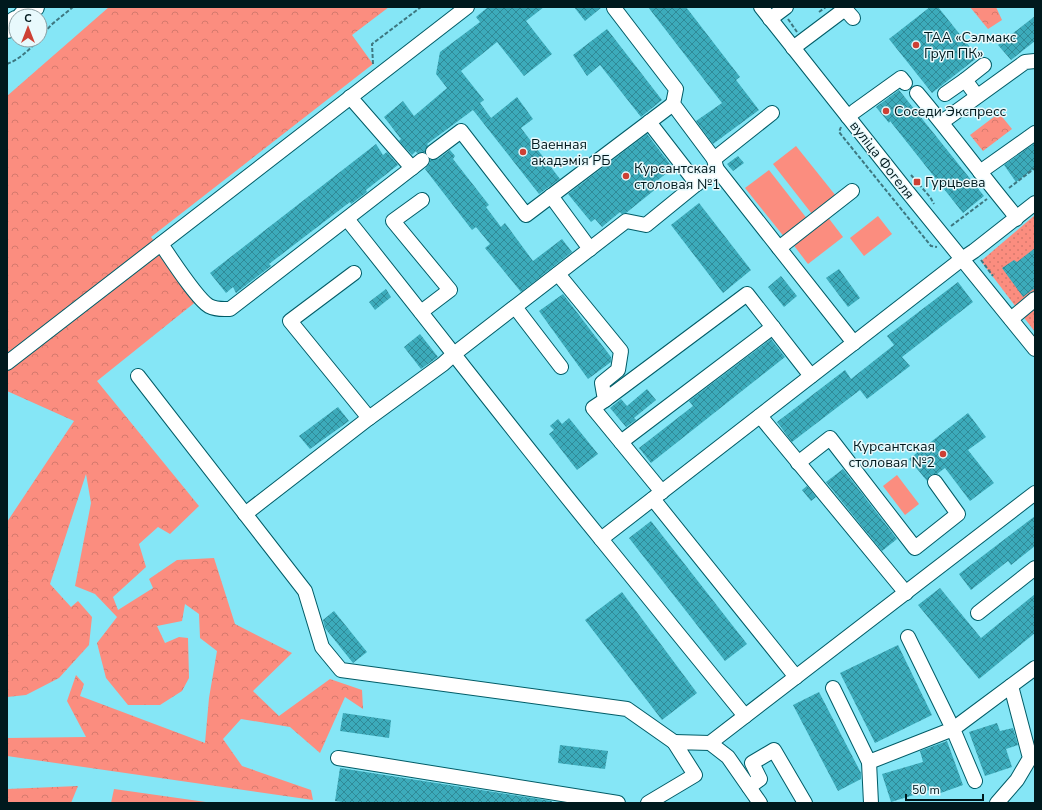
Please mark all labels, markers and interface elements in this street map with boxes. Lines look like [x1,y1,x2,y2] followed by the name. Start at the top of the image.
[8,8,48,48] north arrow
[24,11,32,26] text: С
[924,28,1017,63] place label: ТАА «Сэлмакс Груп ПК»
[911,40,921,50] marker: ТАА «Сэлмакс Груп ПК»
[894,102,1007,121] place label: Соседи Экспресс
[881,106,891,116] marker: Соседи Экспресс
[845,117,919,203] street label: вуліца Фогеля
[531,135,610,170] place label: Ваенная акадэмія РБ
[518,147,528,157] marker: Ваенная акадэмія РБ
[634,159,720,194] place label: Курсантская столовая №1
[621,171,631,181] marker: Курсантская столовая №1
[925,173,986,192] place label: Гурцьева
[912,177,922,187] marker: Гурцьева
[849,437,935,472] place label: Курсантская столовая №2
[938,449,948,459] marker: Курсантская столовая №2
[906,776,983,802] scale bar
[912,782,940,798] text: 50 m

